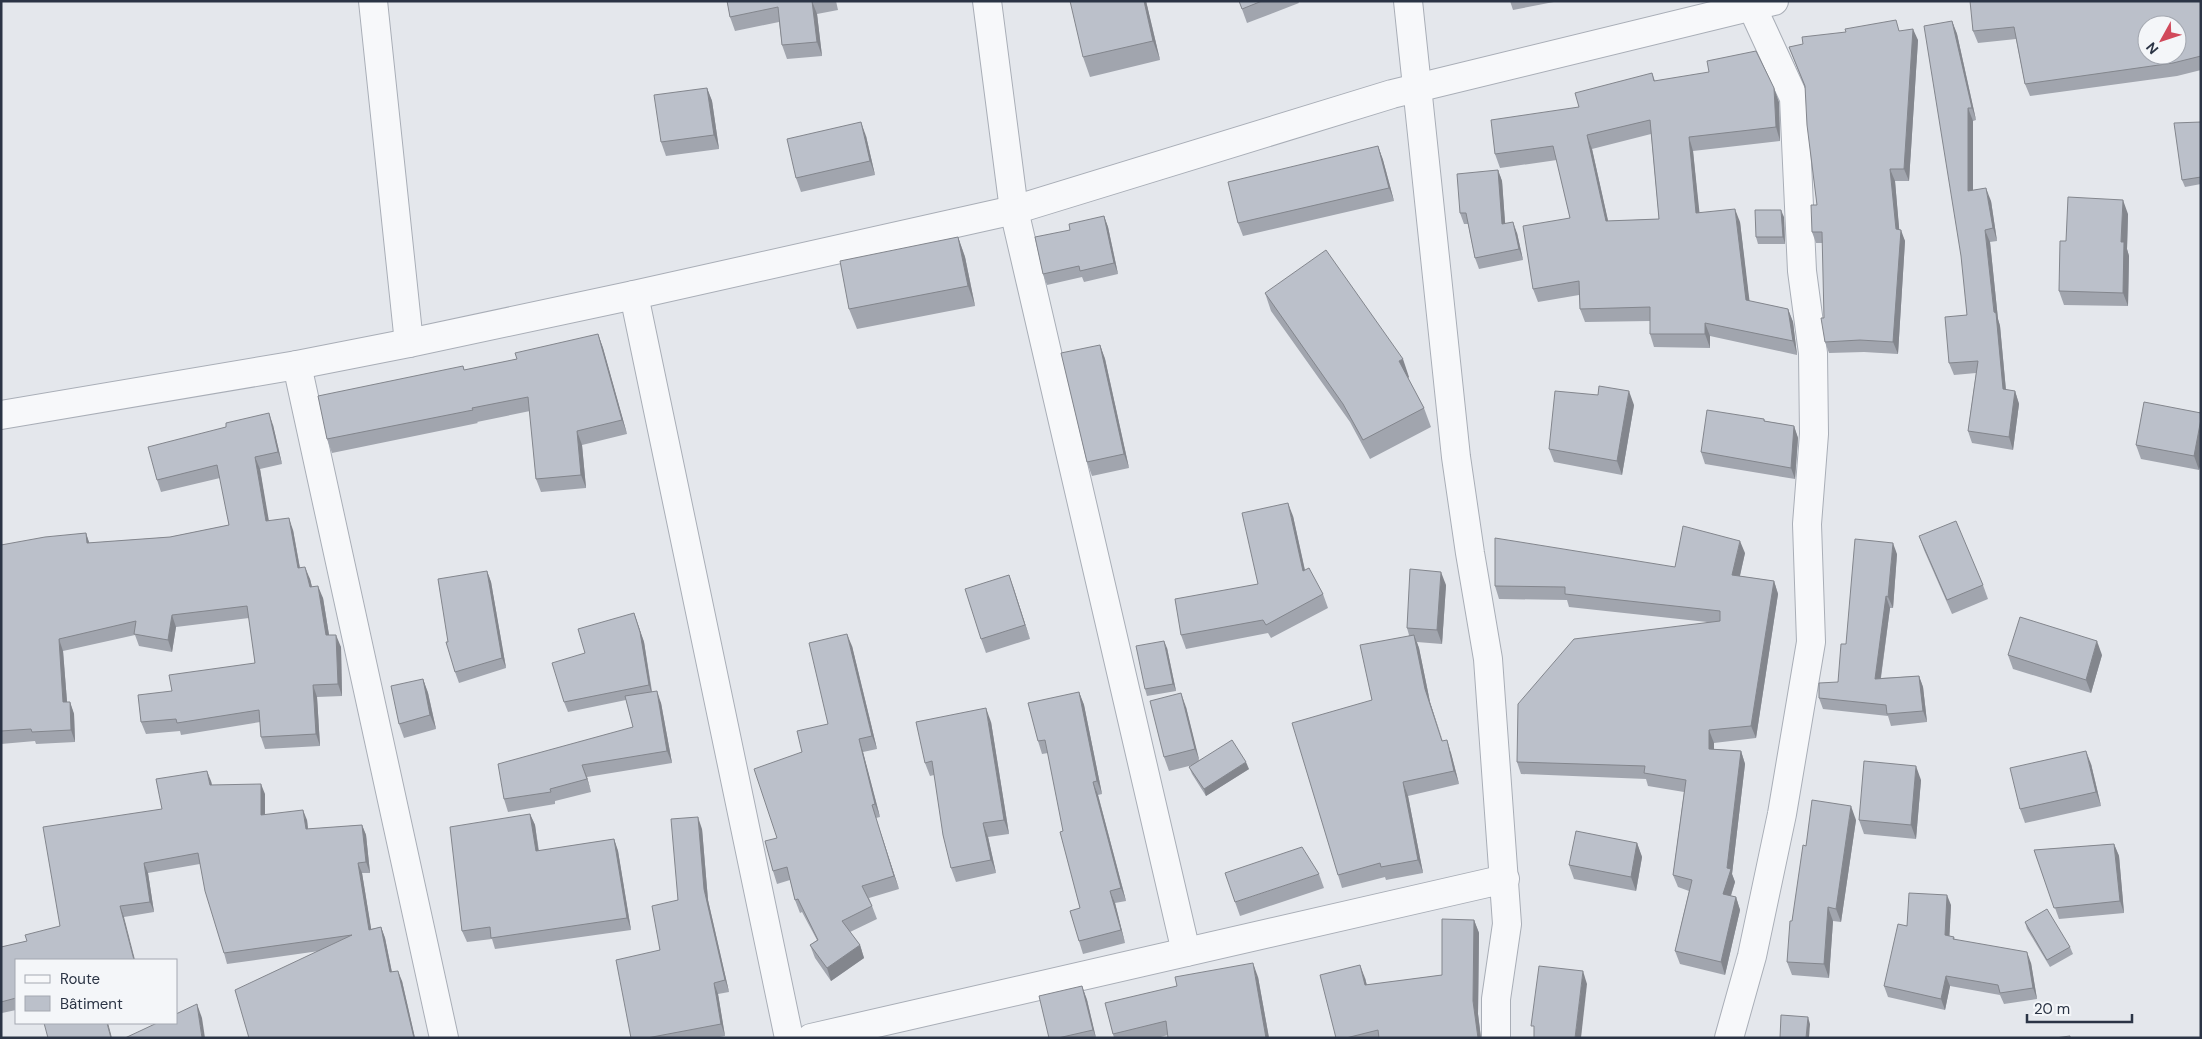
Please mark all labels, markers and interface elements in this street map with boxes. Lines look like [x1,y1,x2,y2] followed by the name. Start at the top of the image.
[2137,15,2187,65] north arrow
[2142,39,2162,58] text: N
[15,959,178,1024] legend
[60,969,100,989] text: Route
[2027,992,2132,1024] scale bar
[60,994,123,1014] text: Bâtiment
[2034,999,2070,1019] text: 20 m

